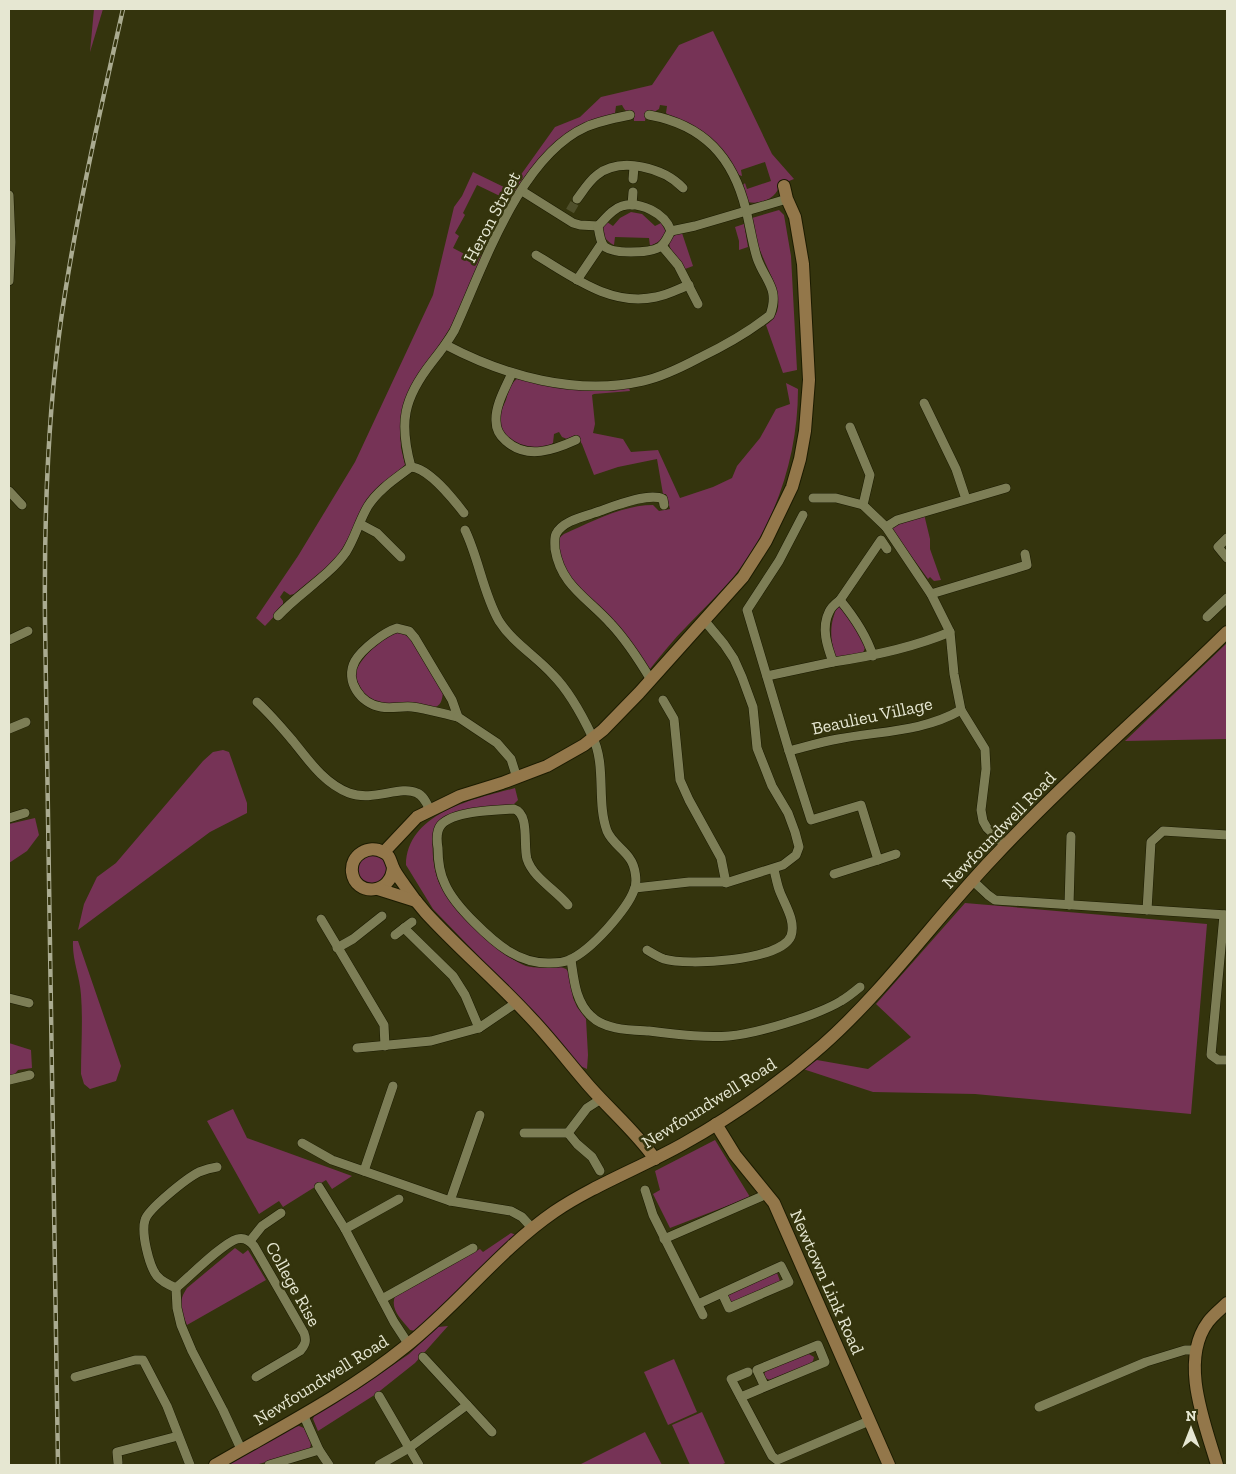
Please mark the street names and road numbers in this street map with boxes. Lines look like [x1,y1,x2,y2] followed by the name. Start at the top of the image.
[459,167,525,266] street label: Heron Street
[810,692,934,740] street label: Beaulieu Village
[937,767,1061,893] street label: Newfoundwell Road
[638,1053,780,1153] street label: Newfoundwell Road
[785,1206,869,1358] street label: Newtown Link Road
[261,1238,325,1330] street label: College Rise
[250,1330,392,1430] street label: Newfoundwell Road

